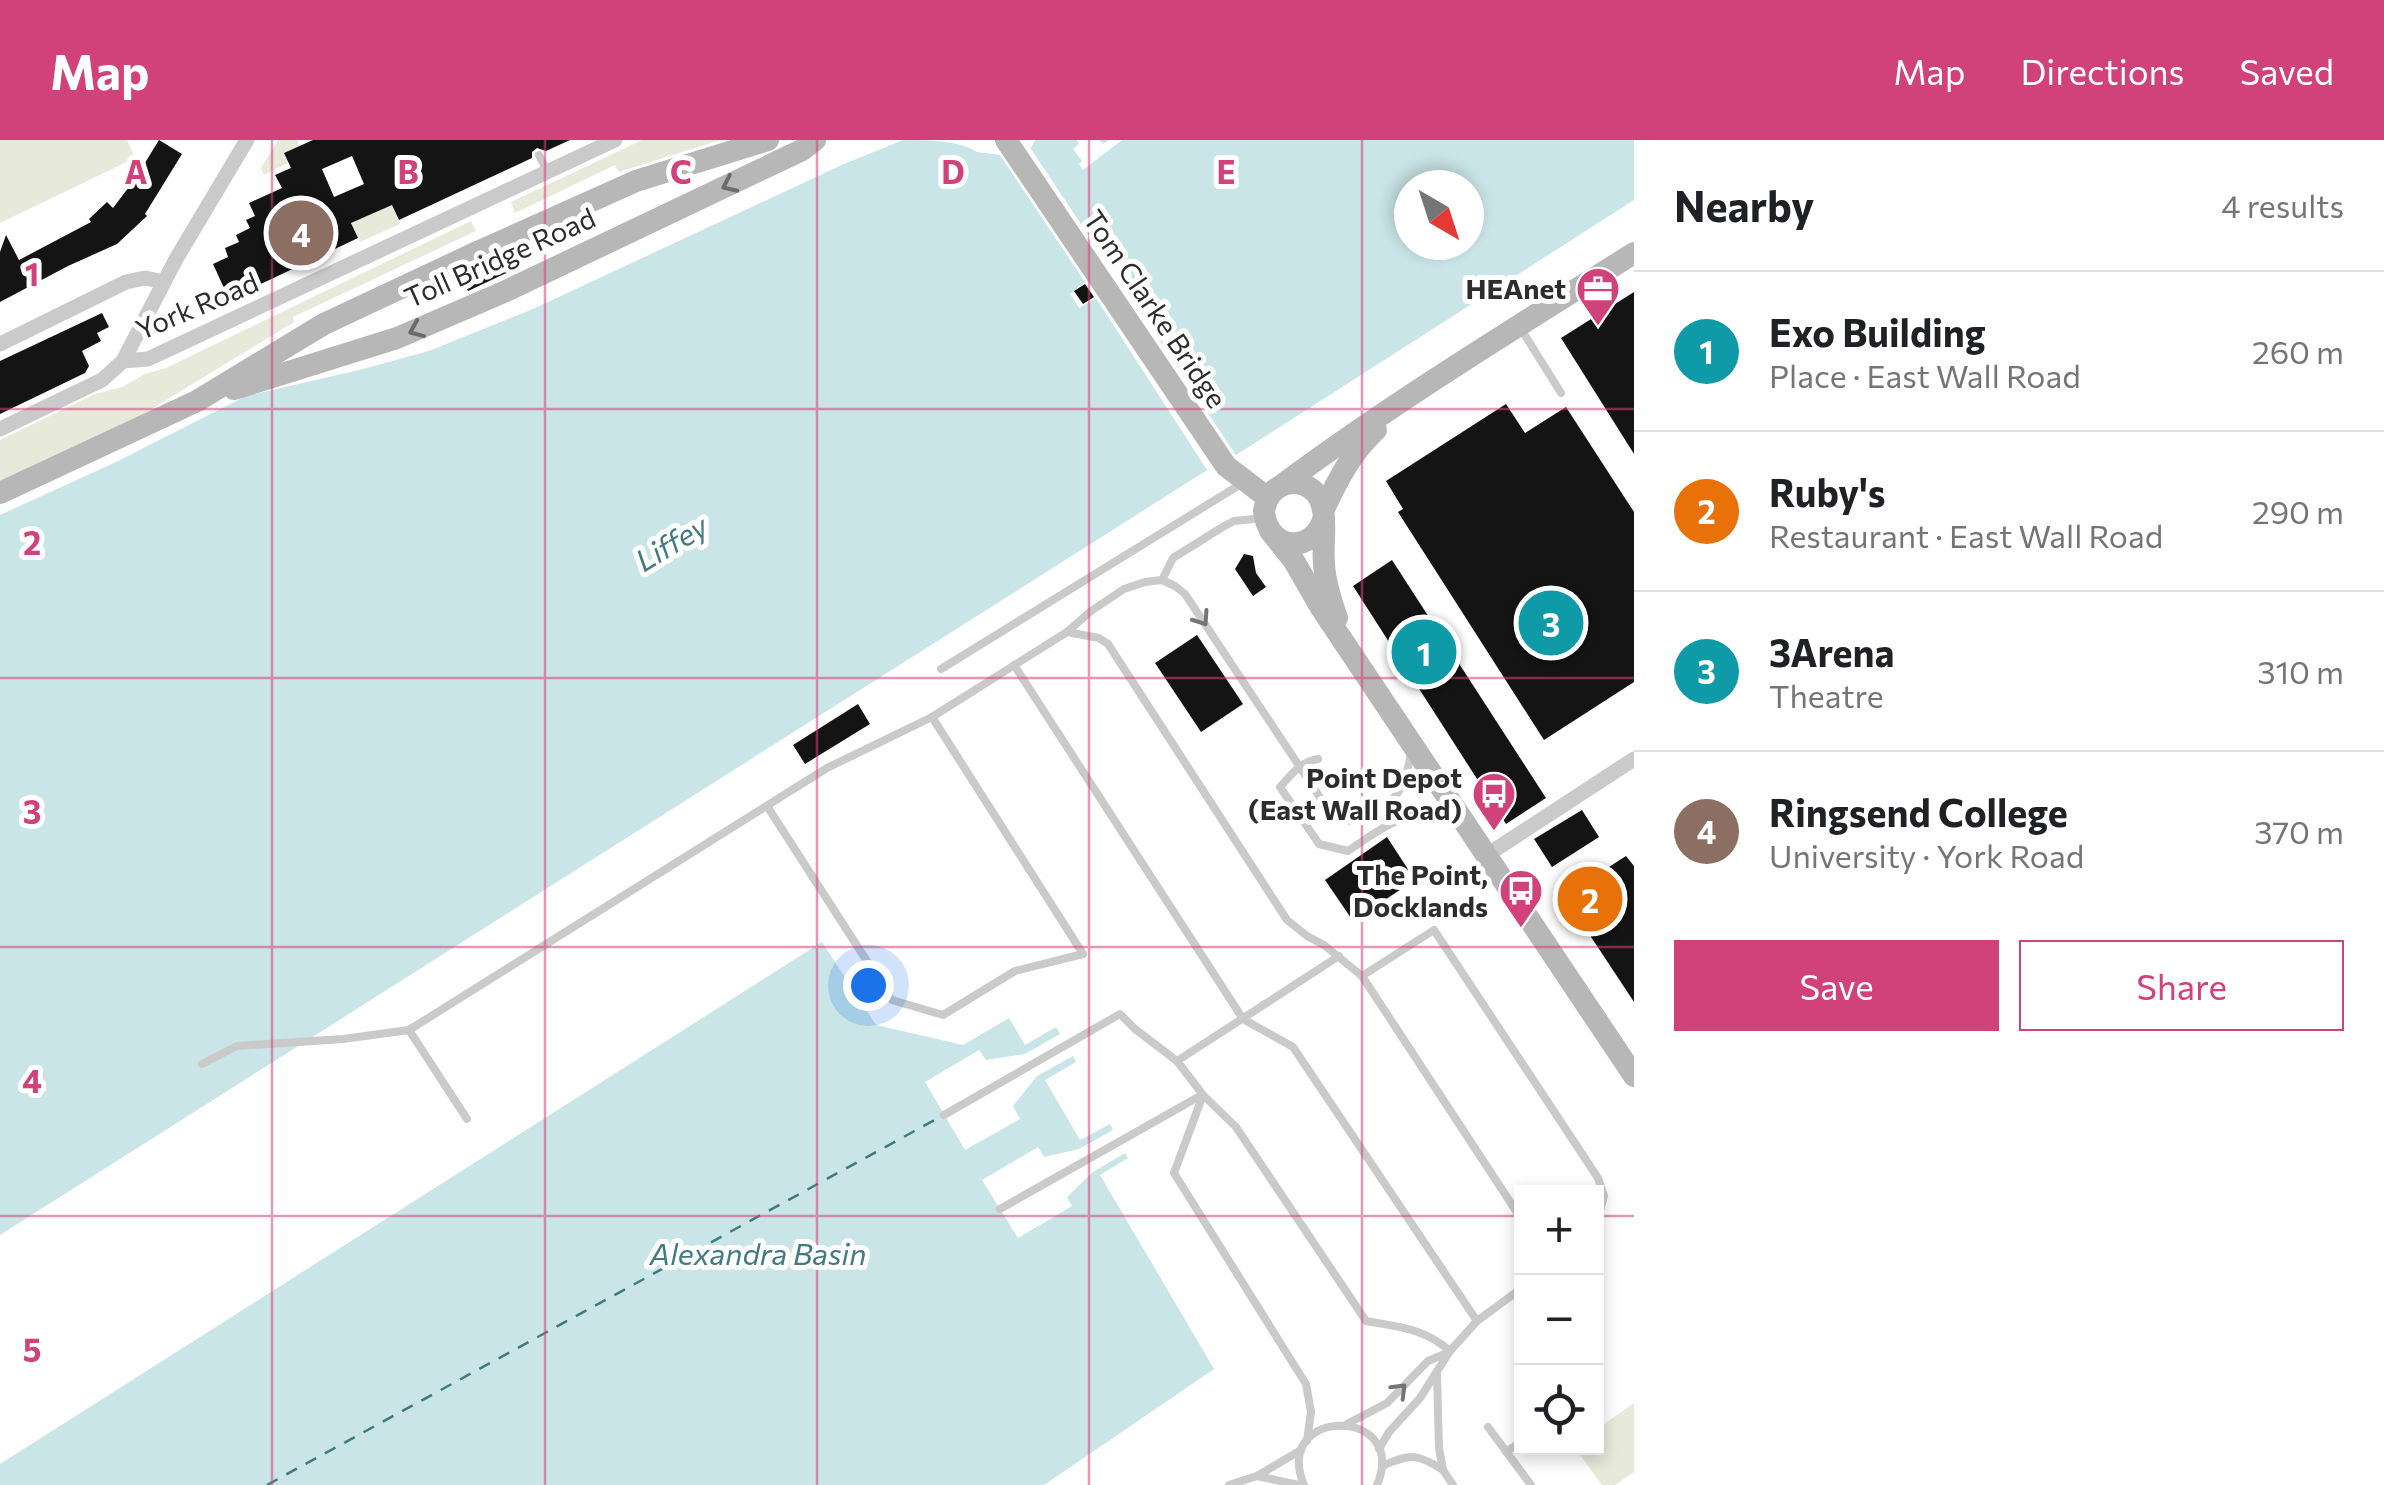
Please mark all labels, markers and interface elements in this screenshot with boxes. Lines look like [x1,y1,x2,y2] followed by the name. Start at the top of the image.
[50,41,149,100] text: Map
[1893,49,1965,92] text: Map
[2020,49,2185,92] text: Directions
[2240,49,2334,92] text: Saved
[125,151,148,191] text: A
[397,151,419,191] text: B
[670,151,692,191] text: C
[941,151,965,191] text: D
[1216,151,1236,191] text: E
[1394,170,1484,260] north arrow
[721,172,739,192] one-way arrow
[1674,179,1814,231] text: Nearby
[2221,185,2344,225] text: 4 results
[268,196,334,270] pin: 4
[399,200,600,314] street label: Toll Bridge Road
[1077,203,1235,414] street label: Tom Clarke Bridge
[25,253,39,293] text: 1
[130,264,263,346] street label: York Road
[1575,266,1621,327] office icon: HEAnet
[1466,271,1566,305] place label: HEAnet
[1769,308,1986,355] text: Exo Building
[409,318,426,338] one-way arrow
[1699,331,1714,371] text: 1
[2252,331,2344,371] text: 260 m
[1769,355,2081,395] text: Place · East Wall Road
[1769,468,1886,515] text: Ruby's
[1697,491,1716,531] text: 2
[2252,491,2344,531] text: 290 m
[628,505,715,578] water label: Liffey
[1769,515,2163,555] text: Restaurant · East Wall Road
[23,522,41,562] text: 2
[1518,586,1584,660] pin: 3
[1189,609,1208,627] one-way arrow
[1392,614,1456,690] pin: 1
[1769,628,1895,675] text: 3Arena
[1697,651,1716,691] text: 3
[2257,651,2344,691] text: 310 m
[1769,675,1884,715] text: Theatre
[1248,760,1462,826] place label: Point Depot (East Wall Road)
[1471,771,1517,832] bus stop icon: Point Depot (East Wall Road)
[1769,788,2068,835] text: Ringsend College
[23,791,41,831] text: 3
[1697,811,1716,851] text: 4
[2254,811,2344,851] text: 370 m
[1769,835,2084,875] text: University · York Road
[1353,857,1488,923] place label: The Point, Docklands
[1558,862,1622,936] pin: 2
[1498,868,1544,929] bus stop icon: The Point, Docklands
[1674,940,1999,1031] button: Save
[2019,940,2344,1031] button: Share
[843,960,894,1011] your location
[22,1060,42,1100] text: 4
[1514,1185,1604,1455] map controls
[1514,1185,1604,1275] button: +
[649,1234,867,1271] water label: Alexandra Basin
[1514,1275,1604,1365] button: −
[23,1329,41,1369] text: 5
[1514,1365,1604,1455] button: locate
[1388,1384,1406,1402] one-way arrow

